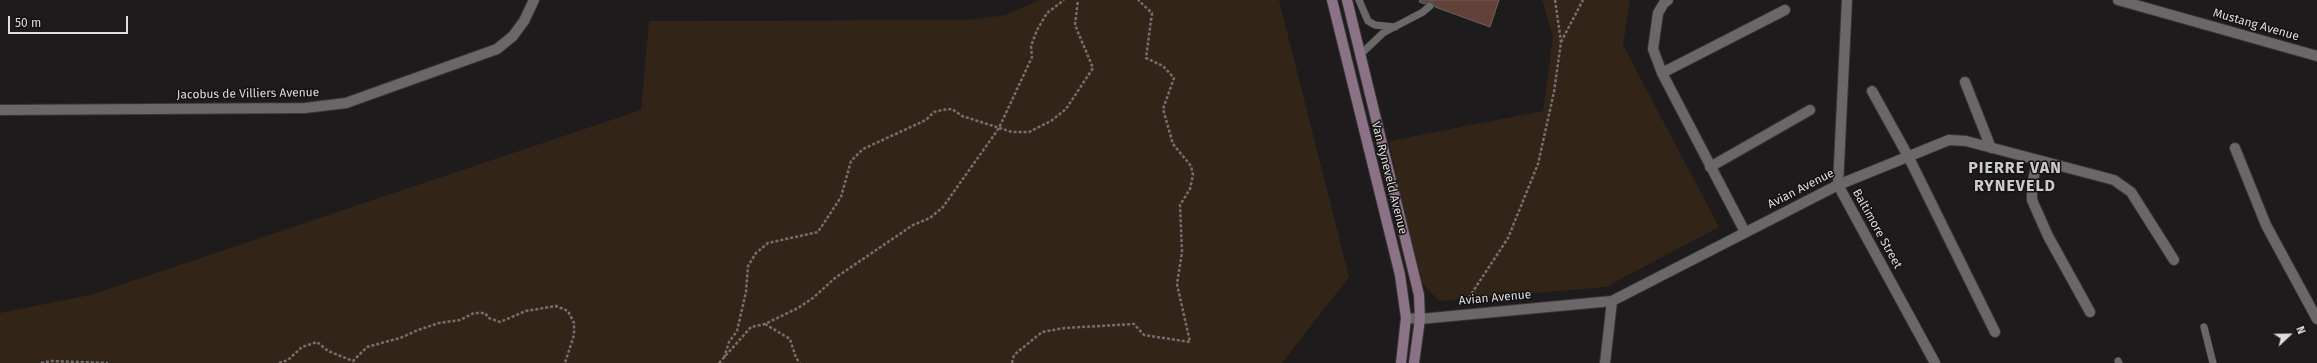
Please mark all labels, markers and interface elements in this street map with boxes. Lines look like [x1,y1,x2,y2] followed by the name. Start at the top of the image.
[2211,6,2301,44] street label: Mustang Avenue
[10,8,130,34] scale bar
[15,16,41,30] text: 50 m
[177,86,319,102] street label: Jacobus de Villiers Avenue
[1368,120,1410,236] street label: Van Ryneveld Avenue
[1968,159,2062,197] district label: PIERRE VAN RYNEVELD
[1765,166,1837,212] street label: Avian Avenue
[1849,187,1905,271] street label: Baltimore Street
[1458,288,1532,308] street label: Avian Avenue
[2269,315,2309,355] north arrow
[2293,324,2308,336] text: N

